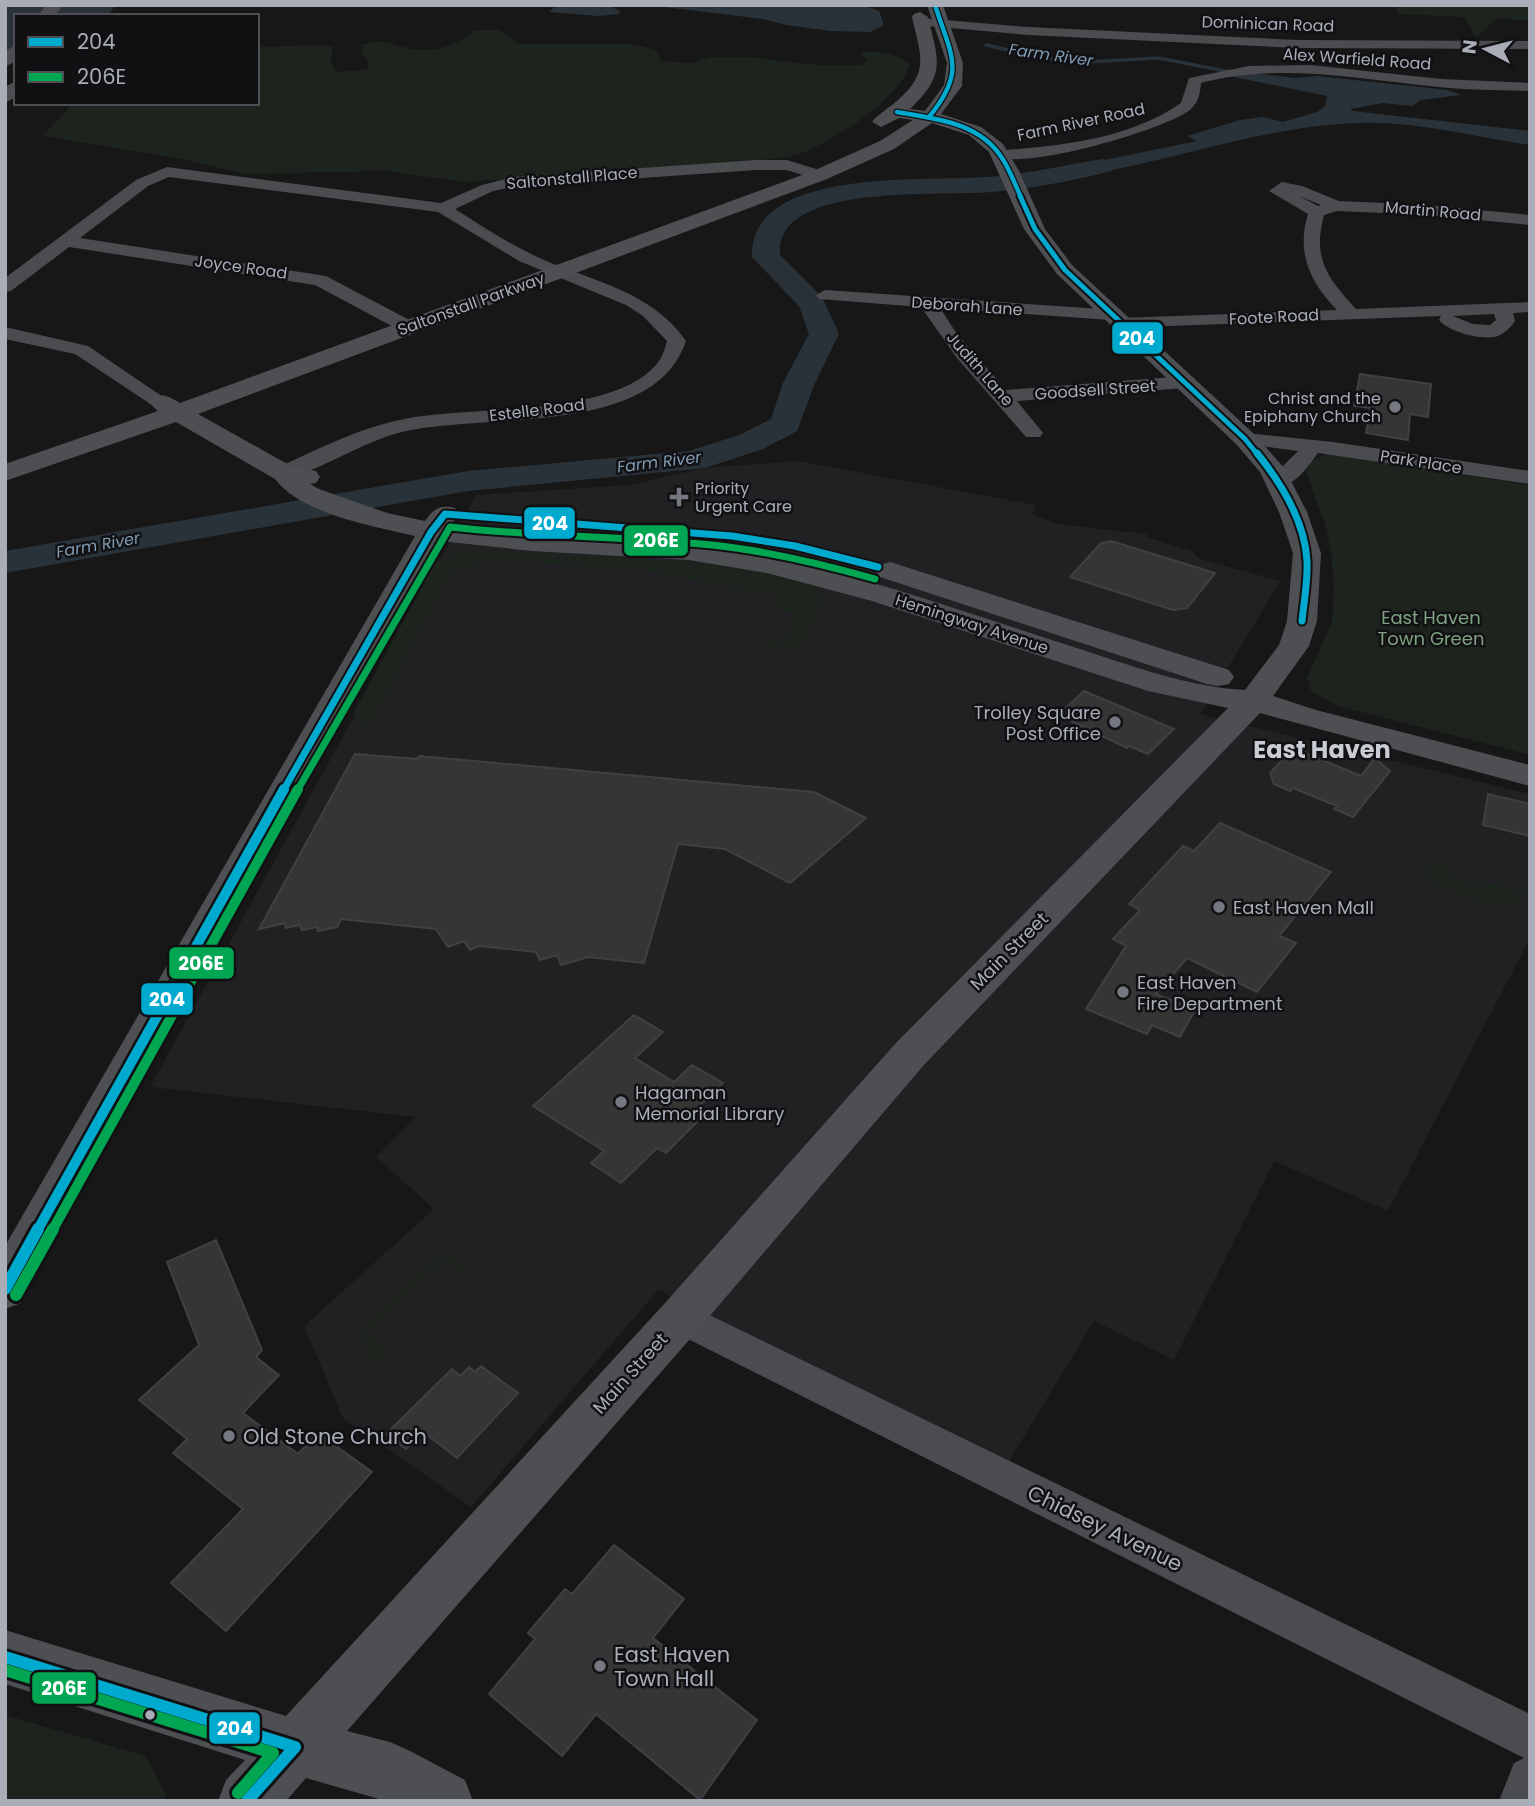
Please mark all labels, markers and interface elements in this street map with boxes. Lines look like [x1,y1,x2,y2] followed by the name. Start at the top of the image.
[1201,10,1335,38] street label: Dominican Road
[14,14,259,105] legend
[1451,14,1521,84] north arrow
[77,27,115,56] text: 204
[1007,38,1096,72] water label: Farm River
[1455,38,1484,56] text: N
[1282,42,1432,76] street label: Alex Warfield Road
[77,62,126,91] text: 206E
[1015,97,1147,147] street label: Farm River Road
[506,161,638,195] street label: Saltonstall Place
[1384,195,1482,227] street label: Martin Road
[193,249,289,285] street label: Joyce Road
[394,267,548,341] street label: Saltonstall Parkway
[911,291,1023,321] street label: Deborah Lane
[1228,303,1320,331] street label: Foote Road
[1111,321,1164,355] line badge: 204
[1119,325,1155,352] text: 204
[941,327,1019,411] street label: Judith Lane
[1034,374,1156,406] street label: Goodsell Street
[1244,387,1381,428] place label: Christ and the Epiphany Church
[488,393,586,427] street label: Estelle Road
[1387,399,1403,415] marker: Christ and the Epiphany Church
[1379,444,1463,480] street label: Park Place
[616,445,703,479] water label: Farm River
[695,477,792,518] place label: Priority Urgent Care
[669,487,689,507] marker: Priority Urgent Care
[523,506,576,540] line badge: 204
[532,510,568,537] text: 204
[623,524,689,557] line badge: 206E
[54,526,143,564] water label: Farm River
[633,527,679,554] text: 206E
[892,588,1052,660] street label: Hemingway Avenue
[1378,605,1484,651] park label: East Haven Town Green
[974,700,1101,746] place label: Trolley Square Post Office
[1107,714,1123,730] marker: Trolley Square Post Office
[1253,733,1391,766] district label: East Haven
[1233,895,1374,920] place label: East Haven Mall
[1211,899,1227,915] marker: East Haven Mall
[964,906,1054,996] street label: Main Street
[168,946,235,980] line badge: 206E
[178,950,224,977] text: 206E
[1137,970,1282,1016] place label: East Haven Fire Department
[140,982,194,1016] line badge: 204
[1115,984,1131,1000] marker: East Haven Fire Department
[149,986,185,1013] text: 204
[635,1080,784,1126] place label: Hagaman Memorial Library
[613,1094,629,1110] marker: Hagaman Memorial Library
[587,1327,673,1419] street label: Main Street
[243,1422,427,1451] place label: Old Stone Church
[221,1428,237,1444] marker: Old Stone Church
[1023,1478,1187,1578] street label: Chidsey Avenue
[614,1640,730,1693] place label: East Haven Town Hall
[592,1658,608,1674] marker: East Haven Town Hall
[31,1671,97,1705] line badge: 206E
[41,1675,87,1702] text: 206E
[143,1708,157,1722] unlabelled marker
[208,1711,261,1745] line badge: 204
[217,1715,253,1742] text: 204

